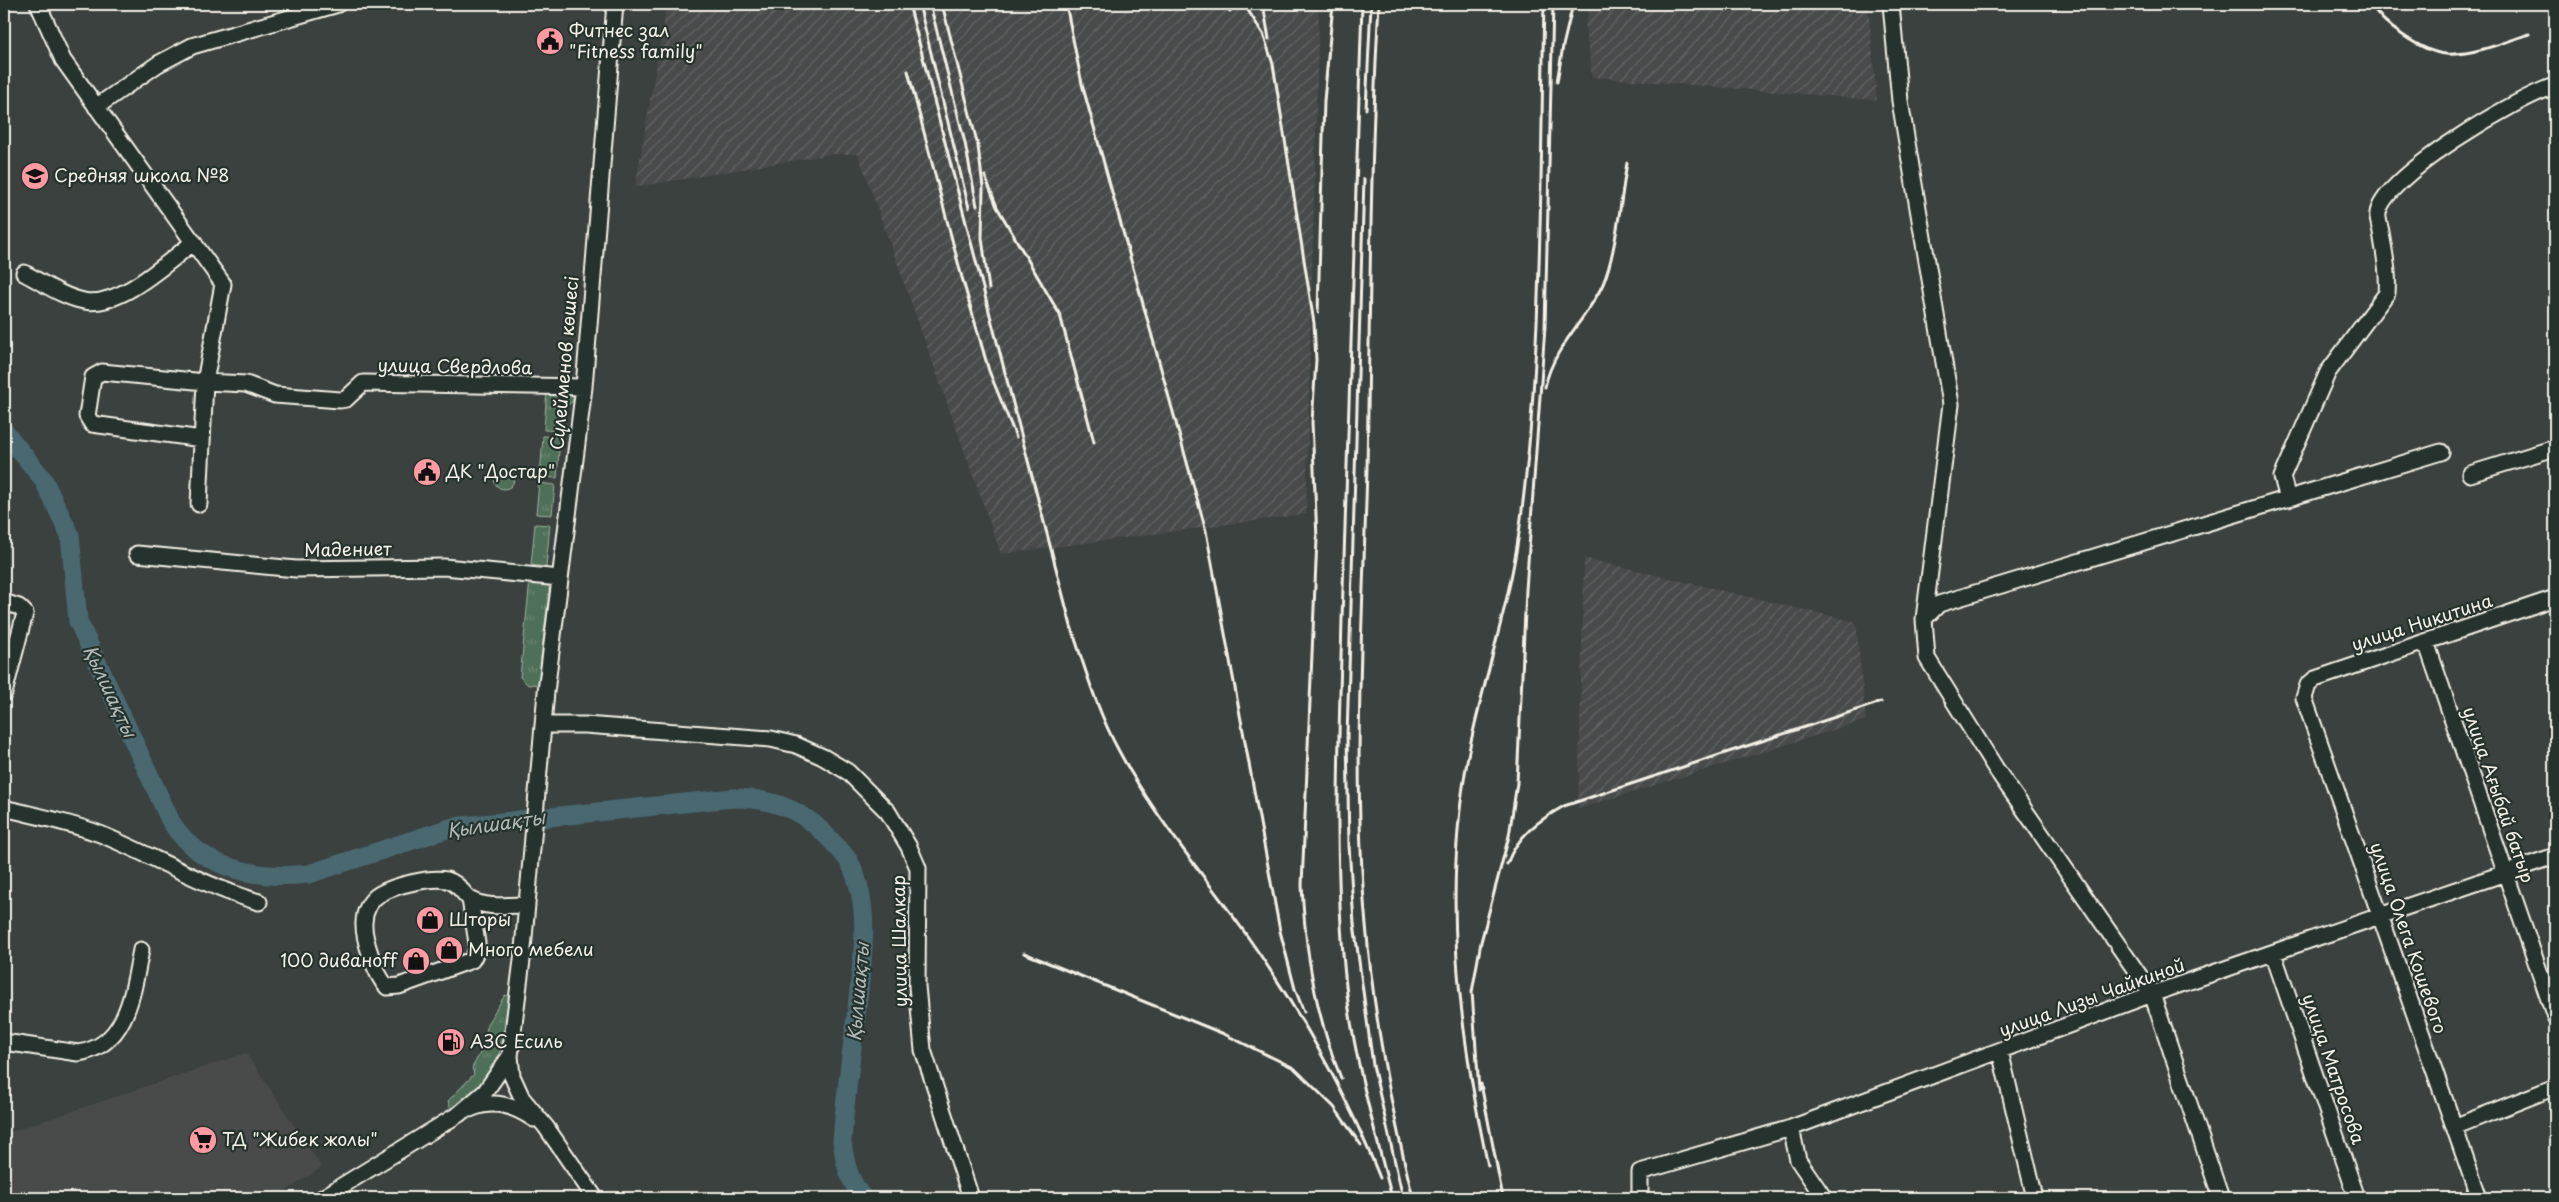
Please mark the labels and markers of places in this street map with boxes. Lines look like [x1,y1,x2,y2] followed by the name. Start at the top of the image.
[569,16,703,64] place label: Фитнес зал "Fitness family"
[535,26,565,56] public building icon: Фитнес зал "Fitness family"
[20,161,50,191] school or university icon: Средняя школа №8
[54,161,230,188] place label: Средняя школа №8
[412,457,442,487] public building icon: ДК "Достар"
[445,457,555,484] place label: ДК "Достар"
[415,905,445,935] shop icon: Шторы
[449,905,511,932] place label: Шторы
[434,935,464,965] shop icon: Много мебели
[468,935,594,962] place label: Много мебели
[280,946,399,973] place label: 100 диваноff
[401,946,431,976] shop icon: 100 диваноff
[436,1027,466,1057] fuel station icon: АЗС Есиль
[470,1027,563,1054] place label: АЗС Есиль
[188,1125,218,1155] supermarket icon: ТД "Жибек жолы"
[222,1125,378,1152] place label: ТД "Жибек жолы"

